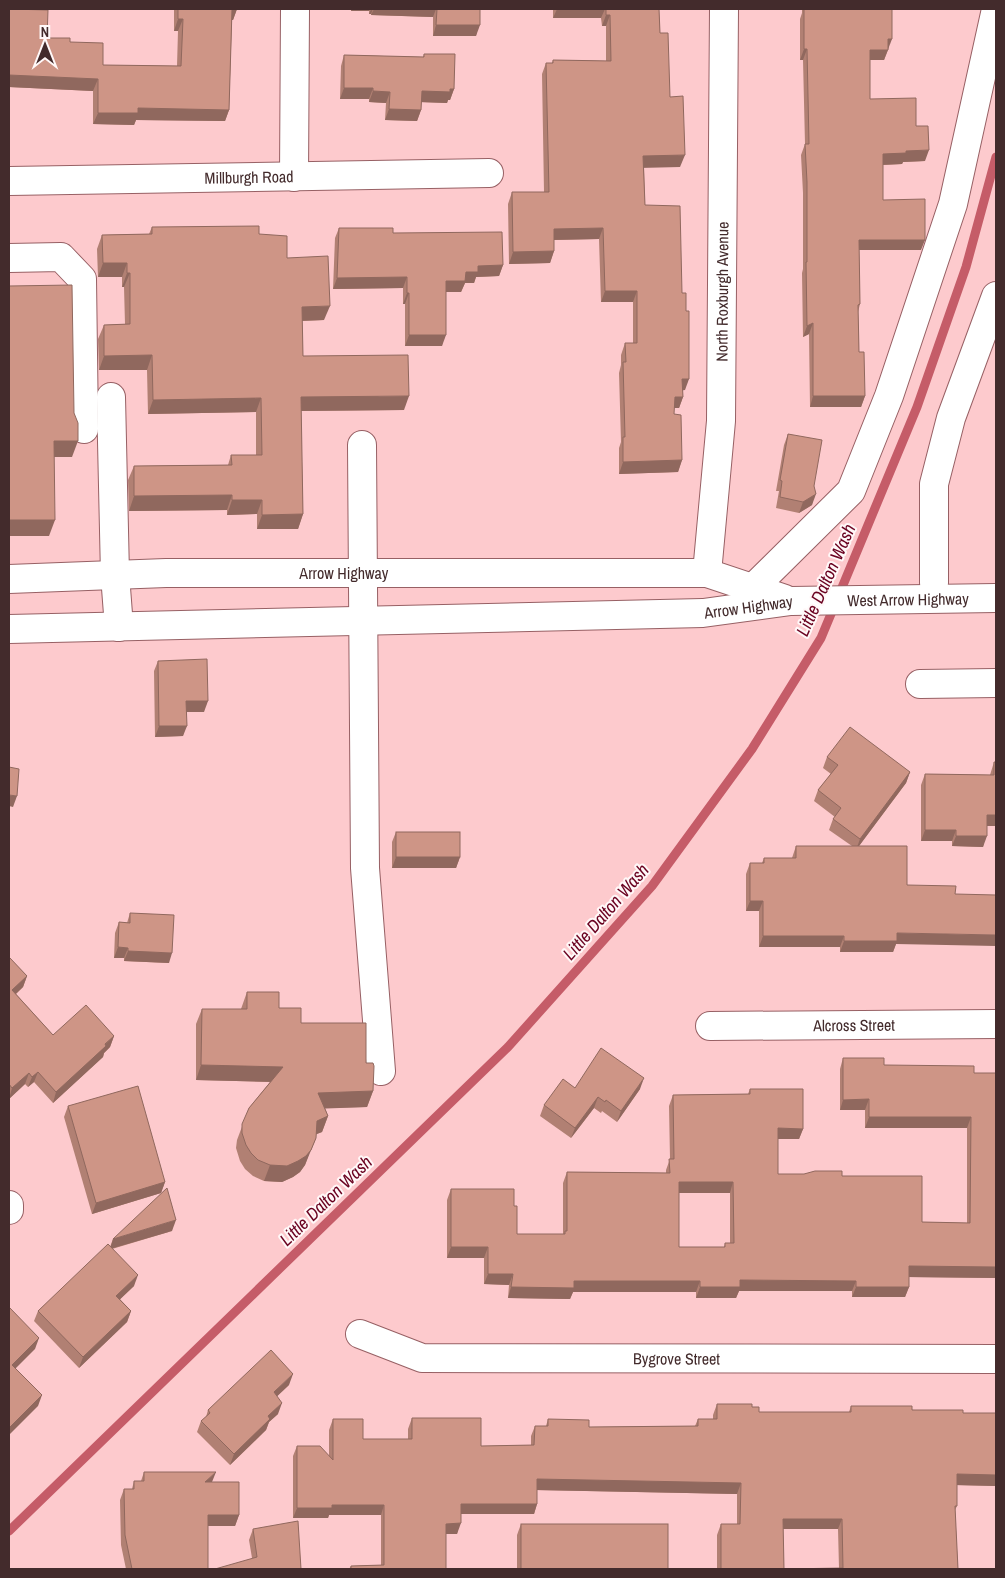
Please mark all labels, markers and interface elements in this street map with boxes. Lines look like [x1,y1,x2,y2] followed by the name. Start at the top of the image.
[20,20,70,70] north arrow
[41,23,49,41] text: N
[204,165,294,189] street label: Millburgh Road
[710,222,733,362] street label: North Roxburgh Avenue
[790,520,861,640] water label: Little Dalton Wash
[298,562,389,584] street label: Arrow Highway
[847,587,969,611] street label: West Arrow Highway
[702,590,794,624] street label: Arrow Highway
[557,858,655,965] water label: Little Dalton Wash
[812,1014,895,1036] street label: Alcross Street
[274,1150,378,1251] water label: Little Dalton Wash
[633,1347,720,1370] street label: Bygrove Street

